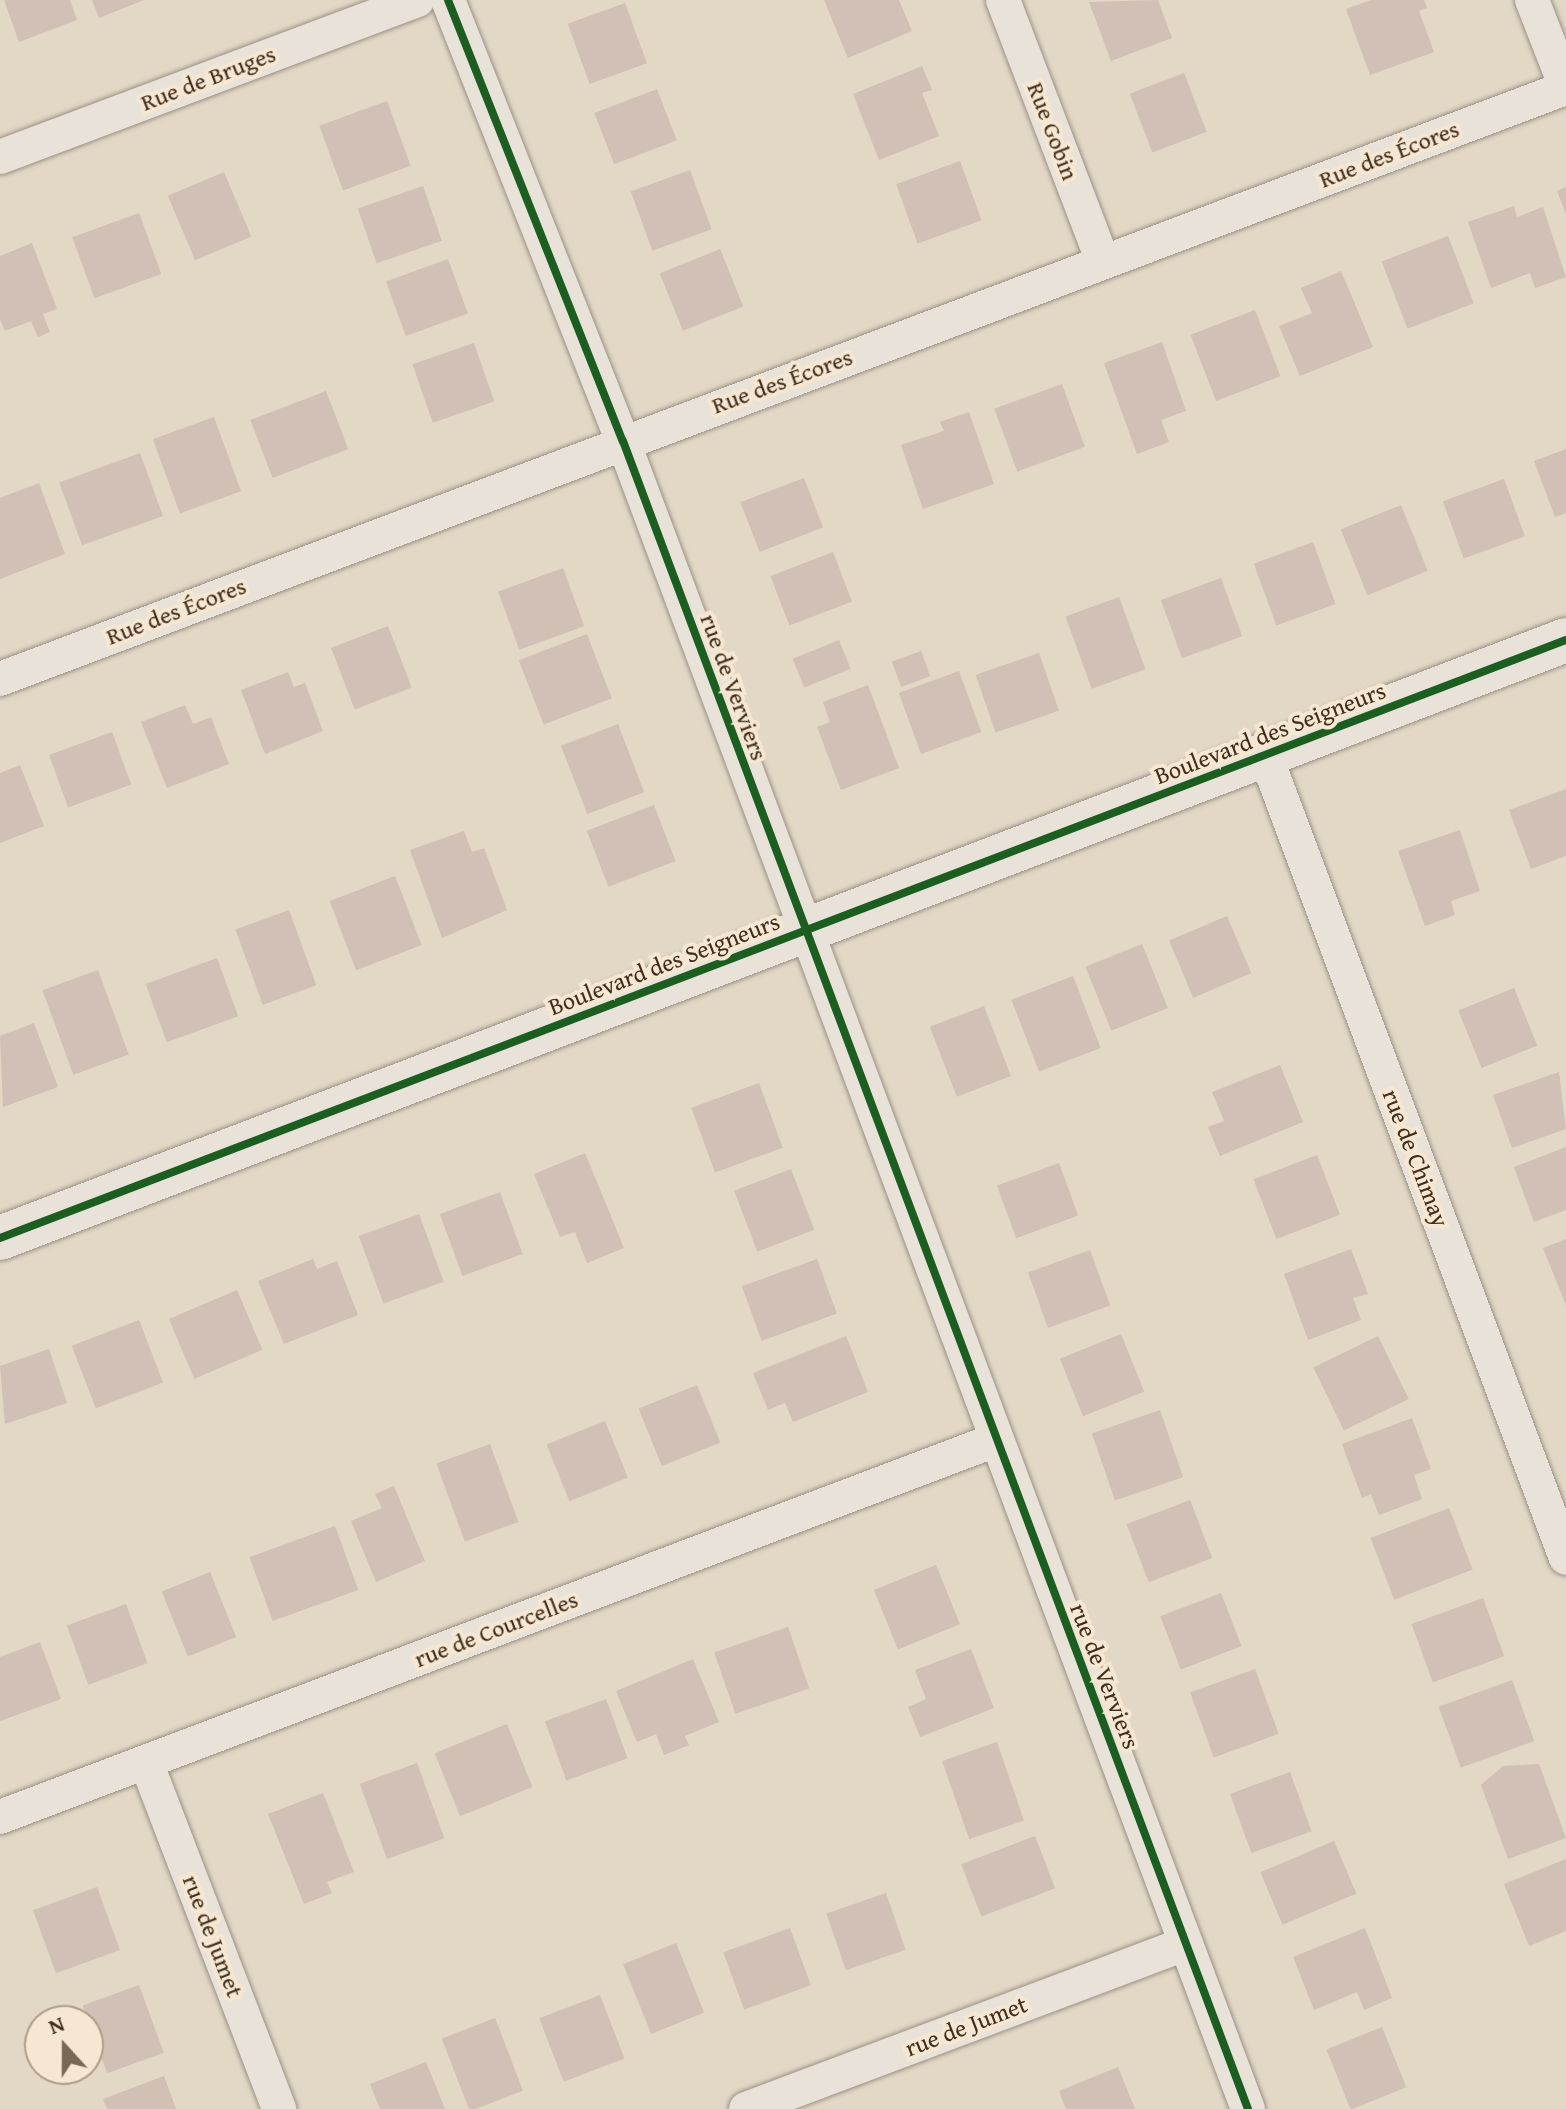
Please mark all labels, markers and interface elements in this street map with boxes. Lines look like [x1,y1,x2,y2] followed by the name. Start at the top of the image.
[137,39,279,117] street label: Rue de Bruges
[1021,78,1085,184] street label: Rue Gobin
[1315,114,1463,194] street label: Rue des Écores
[708,342,856,420] street label: Rue des Écores
[102,571,250,651] street label: Rue des Écores
[694,610,774,764] street label: rue de Verviers
[1150,676,1390,790] street label: Boulevard des Seigneurs
[544,907,784,1021] street label: Boulevard des Seigneurs
[1377,1085,1455,1231] street label: rue de Chimay
[410,1585,582,1673] street label: rue de Courcelles
[1064,1599,1146,1753] street label: rue de Verviers
[177,1871,249,2001] street label: rue de Jumet
[901,1990,1031,2062] street label: rue de Jumet
[24,2005,104,2085] north arrow
[44,2007,69,2042] text: N

